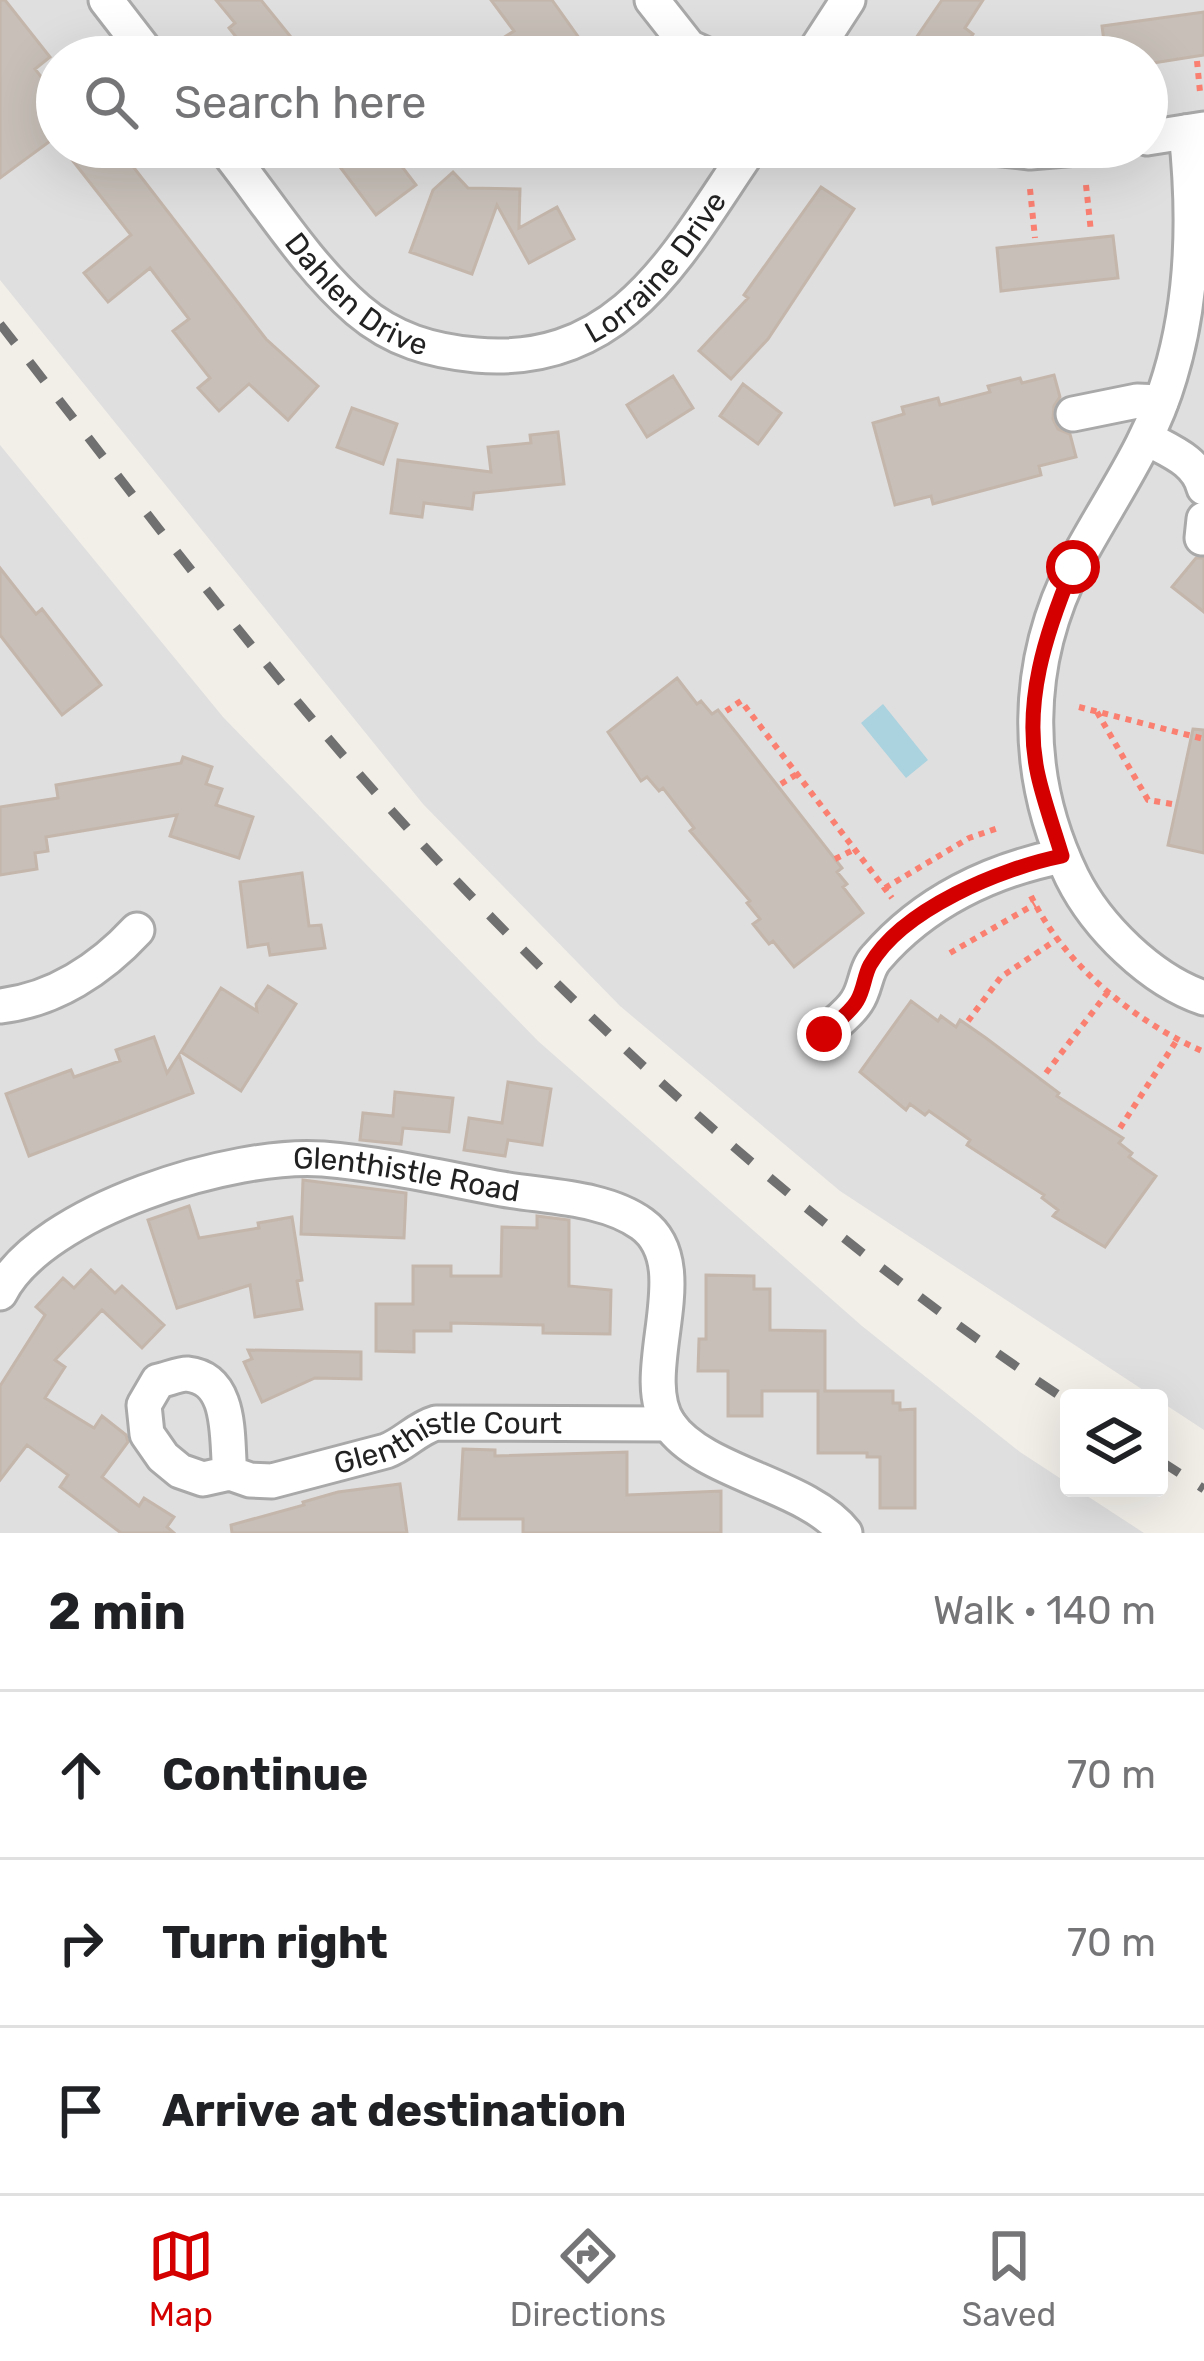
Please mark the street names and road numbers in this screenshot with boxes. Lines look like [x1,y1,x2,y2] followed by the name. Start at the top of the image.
[579,185,734,351] street label: Lorraine Drive
[277,226,432,364] street label: Dahlen Drive
[293,1140,522,1210] street label: Glenthistle Road
[330,1405,562,1482] street label: Glenthistle Court

